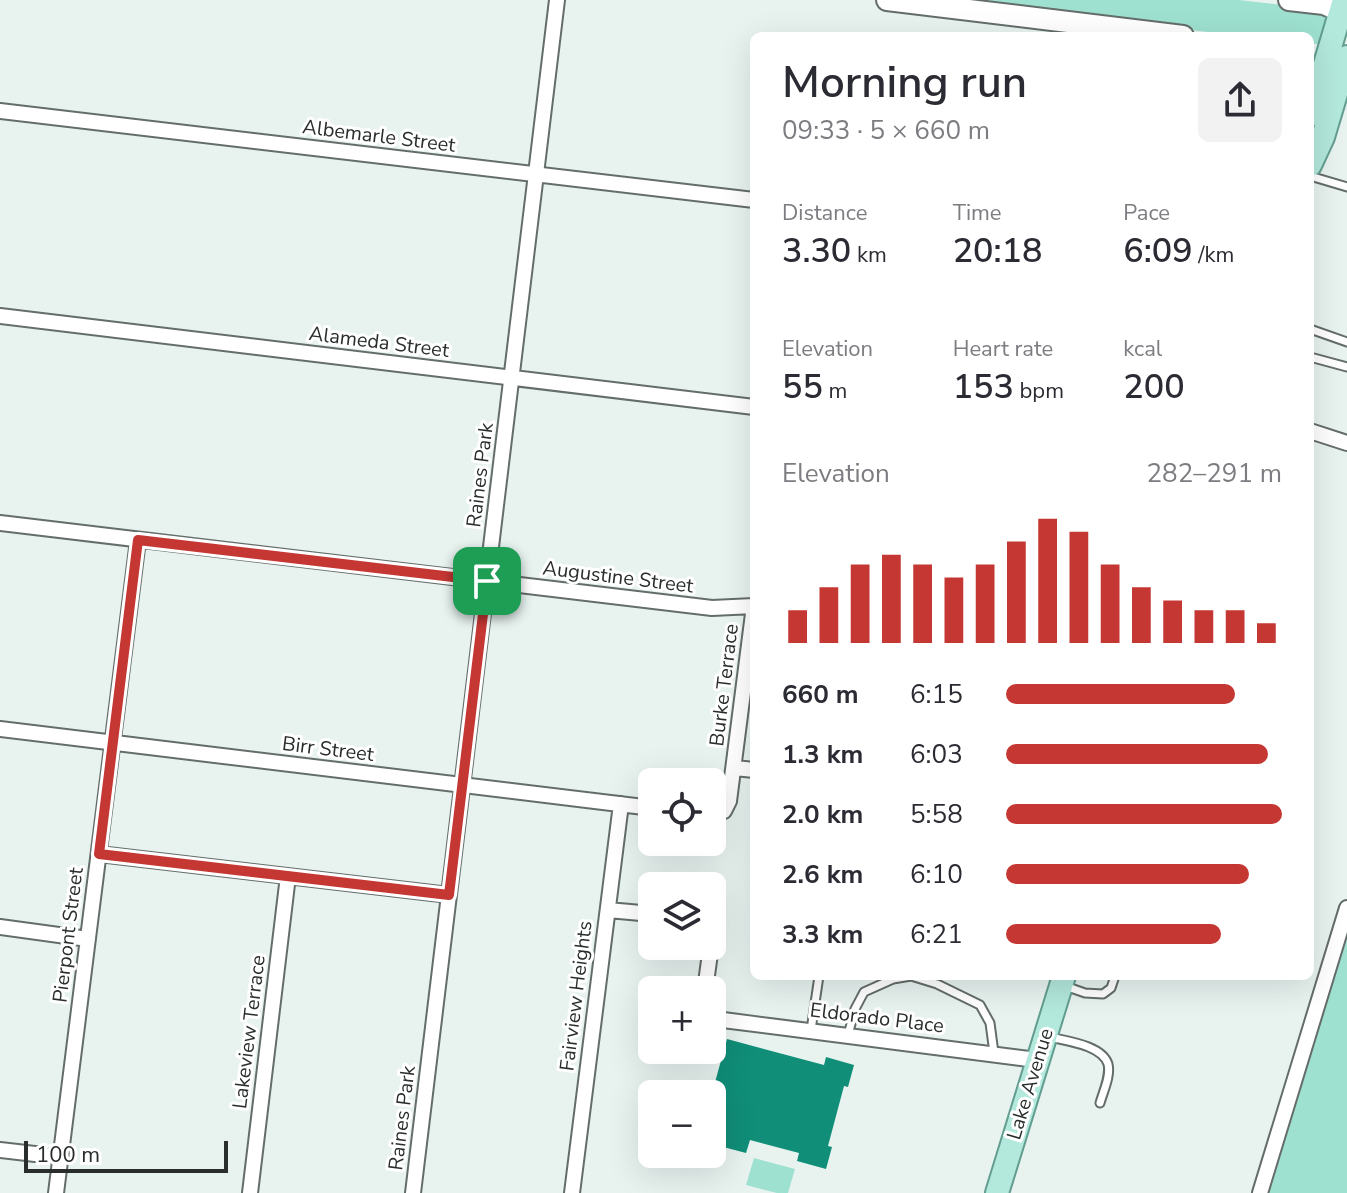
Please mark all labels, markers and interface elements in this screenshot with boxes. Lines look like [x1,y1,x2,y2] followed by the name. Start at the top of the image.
[782,53,1027,113] text: Morning run
[1198,58,1282,142] button: share
[301,113,458,159] street label: Albemarle Street
[782,113,990,148] text: 09:33 · 5 × 660 m
[782,198,867,228] text: Distance
[953,198,1002,228] text: Time
[1123,198,1170,228] text: Pace
[782,228,851,274] text: 3.30
[953,228,1042,274] text: 20:18
[1123,228,1193,274] text: 6:09
[851,240,887,270] text: km
[1193,240,1234,270] text: /km
[307,320,452,364] street label: Alameda Street
[782,334,873,364] text: Elevation
[953,334,1053,364] text: Heart rate
[1123,334,1162,364] text: kcal
[782,364,823,410] text: 55
[953,364,1014,410] text: 153
[1123,364,1185,410] text: 200
[823,376,847,406] text: m
[1014,376,1064,406] text: bpm
[460,420,500,529] street label: Raines Park
[782,456,890,491] text: Elevation
[1146,456,1282,491] text: 282–291 m
[453,547,521,615] pin
[541,554,696,600] street label: Augustine Street
[465,559,509,603] icon: arrive
[703,622,745,748] street label: Burke Terrace
[782,677,859,712] text: 660 m
[910,677,963,712] text: 6:15
[281,730,376,768] street label: Birr Street
[782,737,863,772] text: 1.3 km
[910,737,963,772] text: 6:03
[638,768,726,1168] map controls
[638,768,726,856] button: locate
[782,797,863,832] text: 2.0 km
[910,797,963,832] text: 5:58
[782,857,863,892] text: 2.6 km
[910,857,963,892] text: 6:10
[46,865,90,1004] street label: Pierpont Street
[638,872,726,960] button: layers
[782,917,863,952] text: 3.3 km
[910,917,963,952] text: 6:21
[553,919,599,1073] street label: Fairview Heights
[226,954,272,1110] street label: Lakeview Terrace
[638,976,726,1064] button: +
[808,996,946,1040] street label: Eldorado Place
[1000,1025,1060,1143] street label: Lake Avenue
[382,1063,422,1172] street label: Raines Park
[638,1080,726,1168] button: −
[24,1137,228,1173] scale bar
[36,1140,100,1170] text: 100 m

